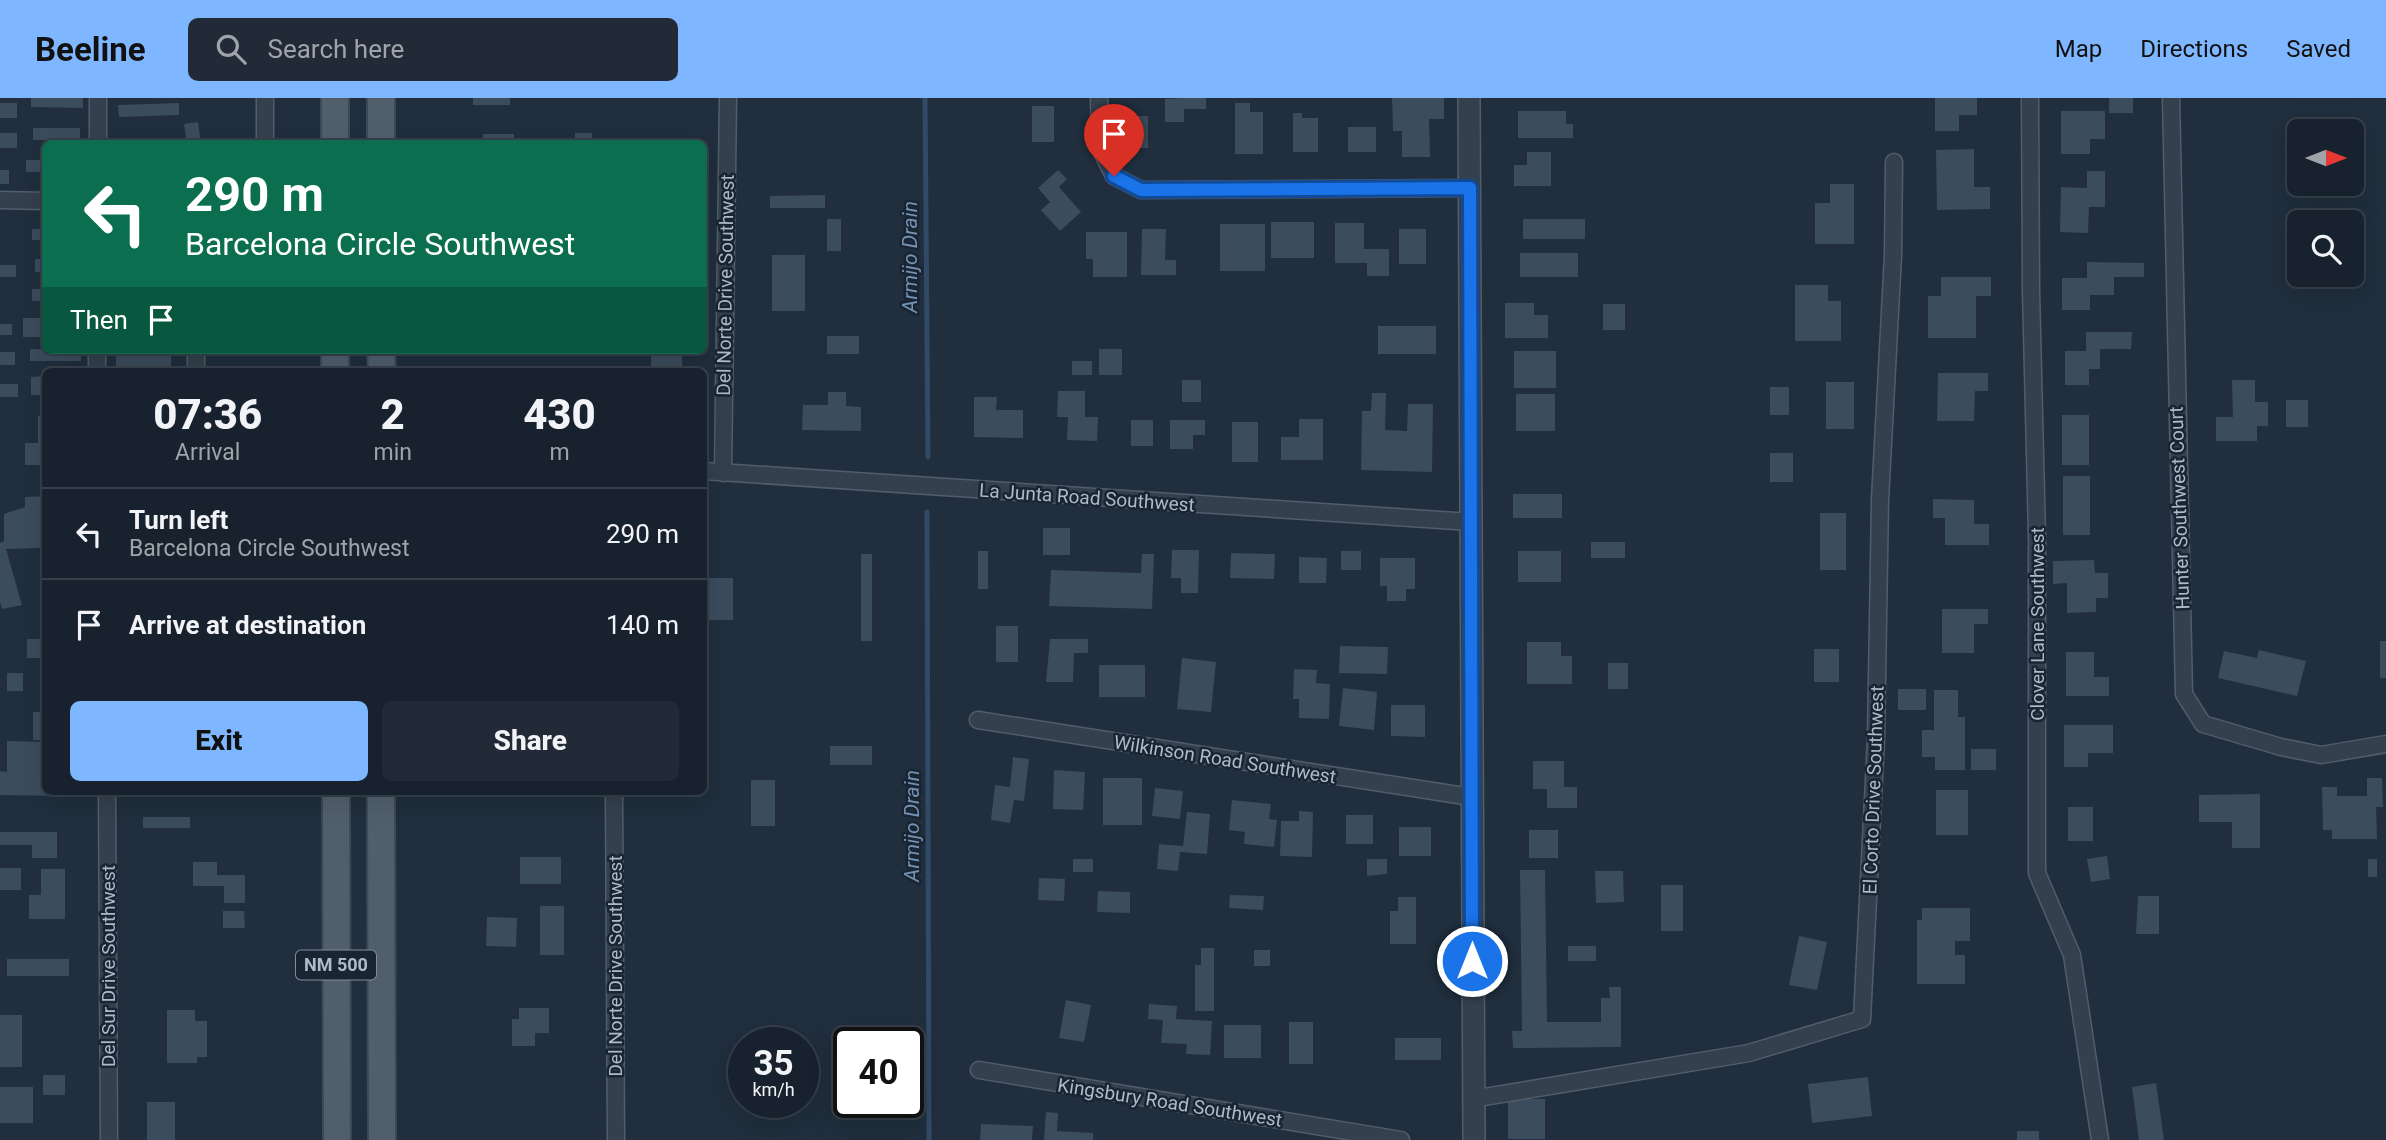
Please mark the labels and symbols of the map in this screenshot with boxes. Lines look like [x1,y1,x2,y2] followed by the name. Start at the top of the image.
[1084,104,1144,176] pin
[2287,119,2364,196] north arrow
[712,174,739,396] street label: Del Norte Drive Southwest
[898,201,922,314] water label: Armijo Drain
[2164,406,2195,610] street label: Hunter Southwest Court
[978,478,1195,517] street label: La Junta Road Southwest
[2026,527,2049,721] street label: Clover Lane Southwest
[1858,685,1889,895] street label: El Corto Drive Southwest
[1112,731,1338,788] street label: Wilkinson Road Southwest
[900,770,924,883] water label: Armijo Drain
[604,855,627,1077] street label: Del Norte Drive Southwest
[97,865,120,1067] street label: Del Sur Drive Southwest
[1435,924,1509,998] position arrow
[296,950,376,980] road number: NM 500
[833,1027,924,1118] speed limit sign: 40
[1056,1073,1284,1132] street label: Kingsbury Road Southwest

